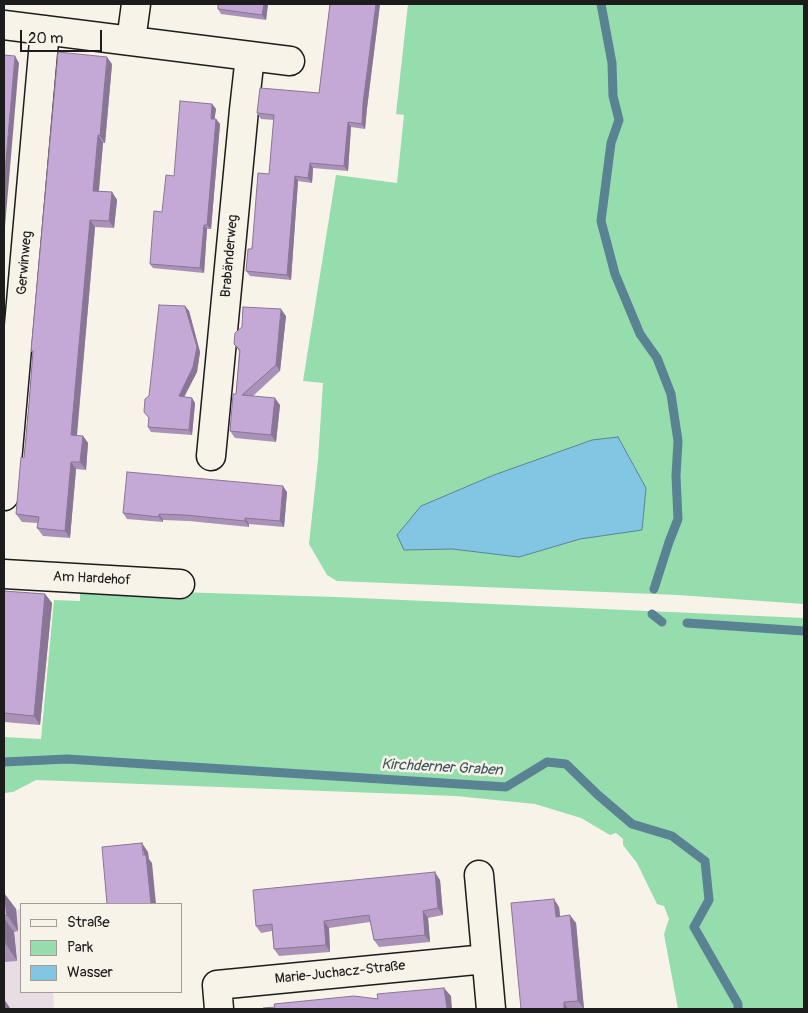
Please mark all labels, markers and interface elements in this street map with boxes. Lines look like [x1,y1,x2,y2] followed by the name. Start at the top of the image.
[22,20,105,52] scale bar
[28,29,63,48] text: 20 m
[218,214,242,298] street label: Brabänderweg
[14,230,36,296] street label: Gerwinweg
[53,569,131,589] street label: Am Hardehof
[381,756,503,780] water label: Kirchderner Graben
[20,903,182,993] legend
[67,913,110,932] text: Straße
[67,938,93,957] text: Park
[274,958,406,988] street label: Marie-Juchacz-Straße
[67,963,113,982] text: Wasser

